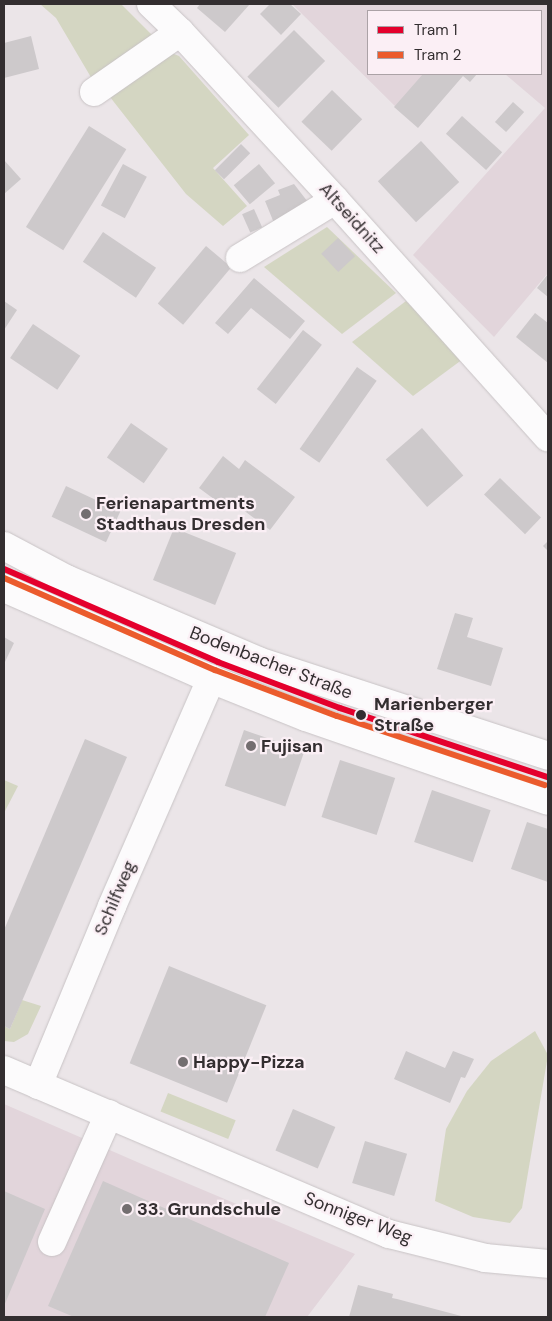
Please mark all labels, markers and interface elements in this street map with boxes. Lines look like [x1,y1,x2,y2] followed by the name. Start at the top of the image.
[367,10,542,75] legend
[414,20,457,40] text: Tram 1
[414,45,461,65] text: Tram 2
[315,178,389,258] street label: Altseidnitz
[96,493,265,536] place label: Ferienapartments Stadthaus Dresden
[80,508,92,520] marker: Ferienapartments Stadthaus Dresden
[187,622,355,704] street label: Bodenbacher Straße
[374,694,493,736] place label: Marienberger Straße
[352,706,370,724] marker: Marienberger Straße
[261,735,323,757] place label: Fujisan
[245,740,257,752] marker: Fujisan
[90,857,140,939] street label: Schilfweg
[193,1051,305,1073] place label: Happy-Pizza
[177,1056,189,1068] marker: Happy-Pizza
[301,1187,415,1249] street label: Sonniger Weg
[137,1198,281,1220] place label: 33. Grundschule
[121,1203,133,1215] marker: 33. Grundschule

